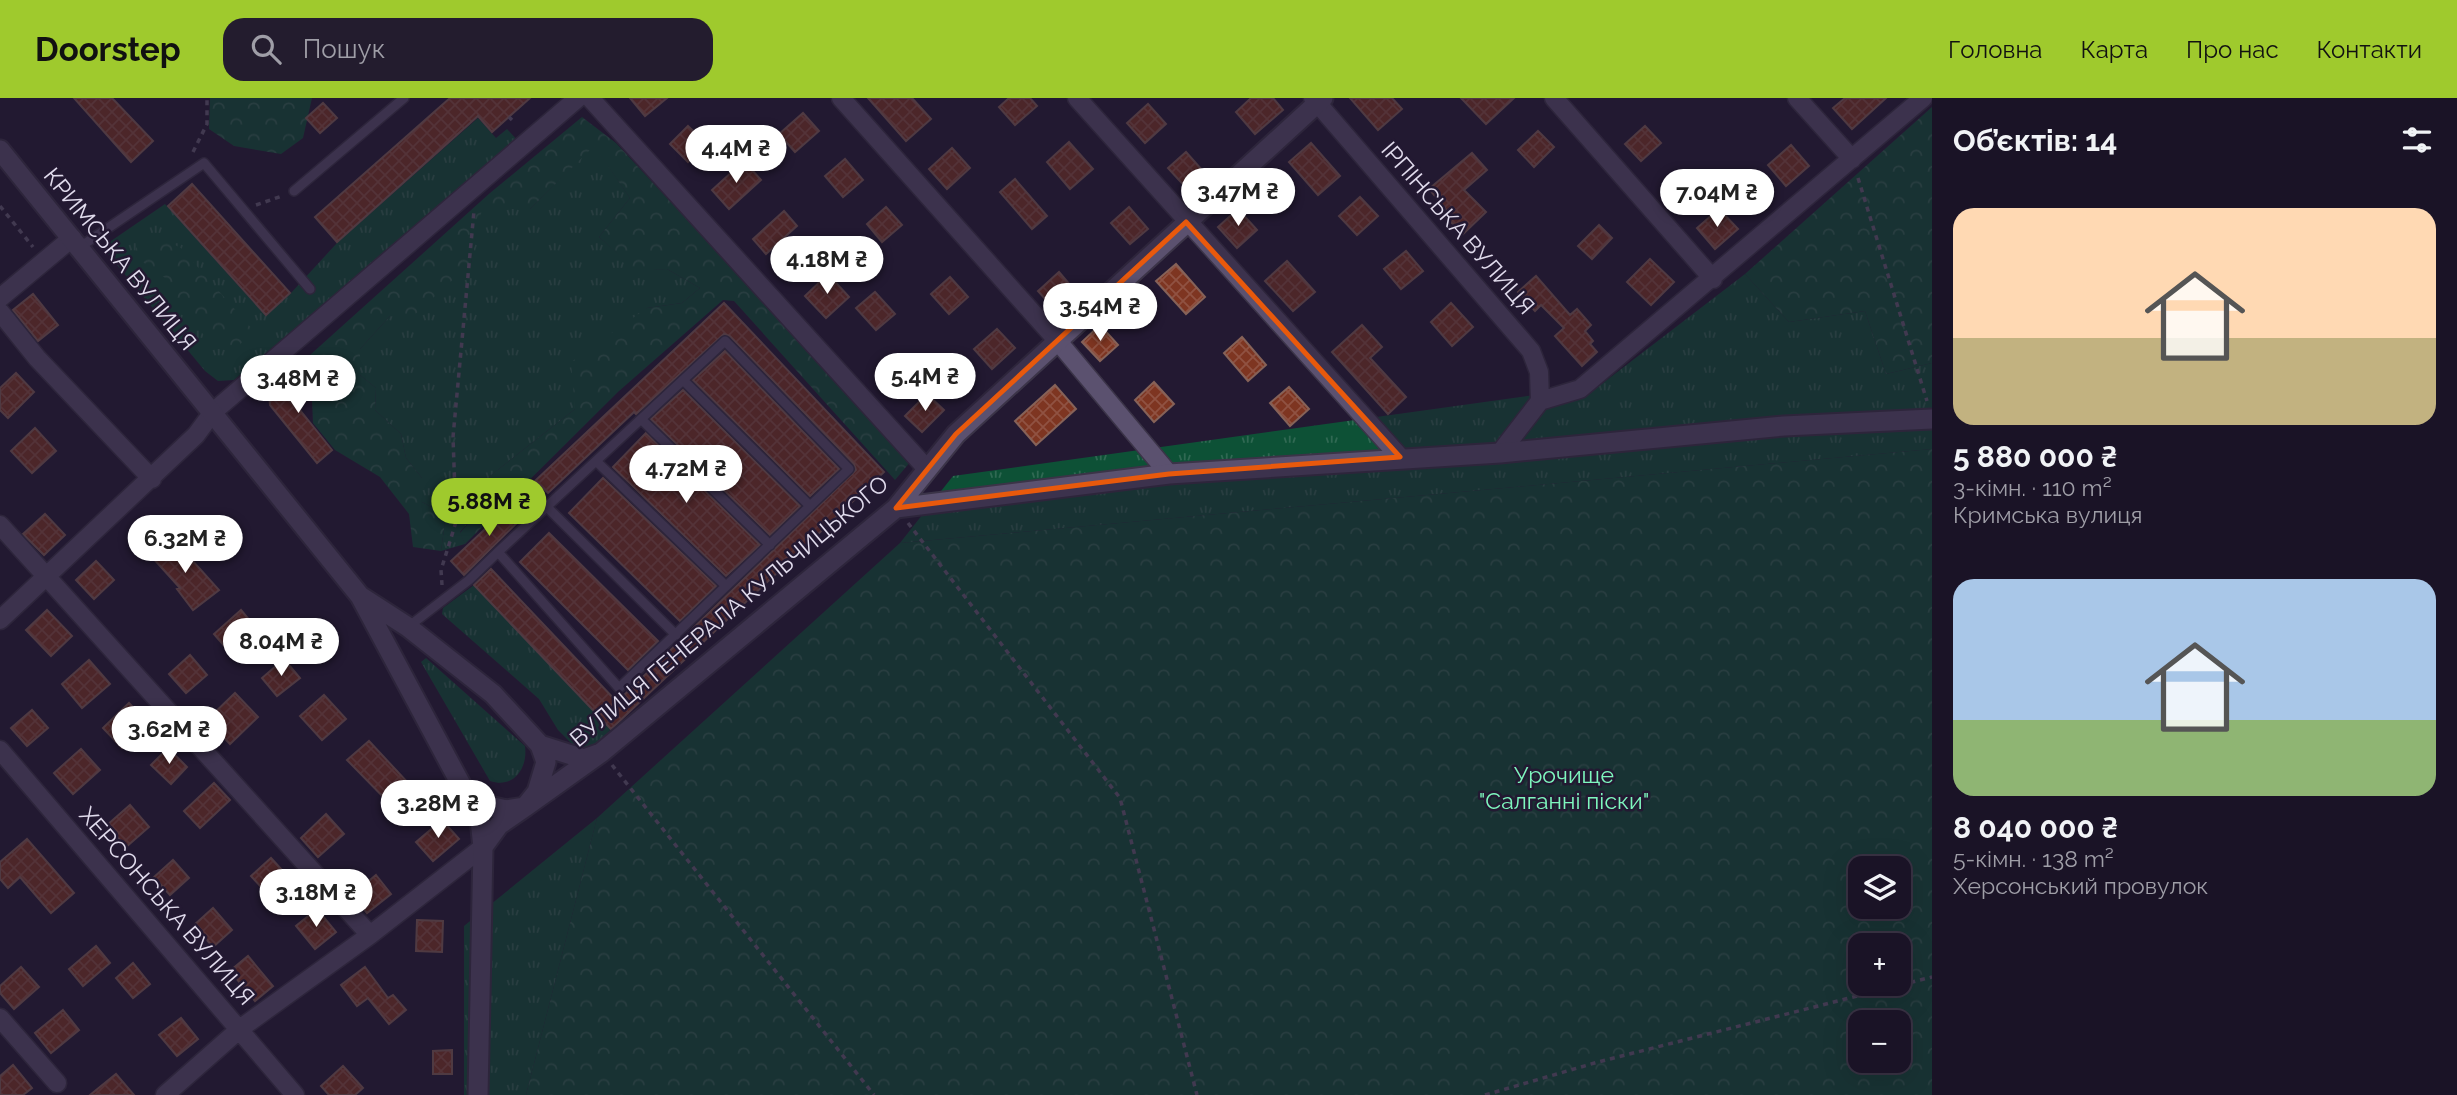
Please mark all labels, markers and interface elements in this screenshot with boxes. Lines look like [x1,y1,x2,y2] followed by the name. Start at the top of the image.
[223,18,713,81] search box
[35,30,181,69] text: Doorstep
[247,30,285,68] icon: search
[303,34,385,64] text: Пошук
[1948,35,2042,64] text: Головна
[2080,35,2148,64] text: Карта
[2186,35,2279,64] text: Про нас
[2317,35,2422,64] text: Контакти
[2398,121,2436,159] icon: filters
[1953,123,2117,158] text: Об’єктів: 14
[679,126,793,185] pin: 4.4M ₴
[701,134,771,161] text: 4.4M ₴
[1376,136,1541,319] street label: ІРПІНСЬКА ВУЛИЦЯ
[39,162,202,355] street label: КРИМСЬКА ВУЛИЦЯ
[1173,169,1303,228] pin: 3.47M ₴
[1652,170,1782,229] pin: 7.04M ₴
[1197,177,1279,204] text: 3.47M ₴
[1676,178,1758,205] text: 7.04M ₴
[762,236,892,296] pin: 4.18M ₴
[786,245,868,272] text: 4.18M ₴
[2132,253,2258,379] icon: home
[1035,284,1165,343] pin: 3.54M ₴
[1059,292,1141,319] text: 3.54M ₴
[868,354,982,413] pin: 5.4M ₴
[233,356,363,415] pin: 3.48M ₴
[891,362,959,389] text: 5.4M ₴
[257,364,339,391] text: 3.48M ₴
[1953,439,2117,474] text: 5 880 000 ₴
[621,446,751,505] pin: 4.72M ₴
[645,454,727,481] text: 4.72M ₴
[564,470,893,752] street label: ВУЛИЦЯ ГЕНЕРАЛА КУЛЬЧИЦЬКОГО
[1953,474,2112,501] text: 3-кімн. · 110 m²
[424,478,554,538] pin: 5.88M ₴
[447,487,531,514] text: 5.88M ₴
[1953,501,2142,528] text: Кримська вулиця
[120,516,250,575] pin: 6.32M ₴
[144,524,226,551] text: 6.32M ₴
[216,618,346,678] pin: 8.04M ₴
[2132,624,2258,750] icon: home
[239,627,323,654] text: 8.04M ₴
[104,706,234,766] pin: 3.62M ₴
[128,715,210,742] text: 3.62M ₴
[1479,761,1649,814] park label: Урочище "Салганні піски"
[373,780,503,840] pin: 3.28M ₴
[397,789,479,816] text: 3.28M ₴
[74,801,261,1010] street label: ХЕРСОНСЬКА ВУЛИЦЯ
[1953,810,2118,845] text: 8 040 000 ₴
[1953,845,2114,872] text: 5-кімн. · 138 m²
[1848,856,1911,1073] map controls
[1848,856,1911,919] button: layers
[251,870,381,929] pin: 3.18M ₴
[1953,872,2208,899] text: Херсонський провулок
[276,878,356,905] text: 3.18M ₴
[1848,933,1911,996] button: +
[1848,1010,1911,1073] button: −

